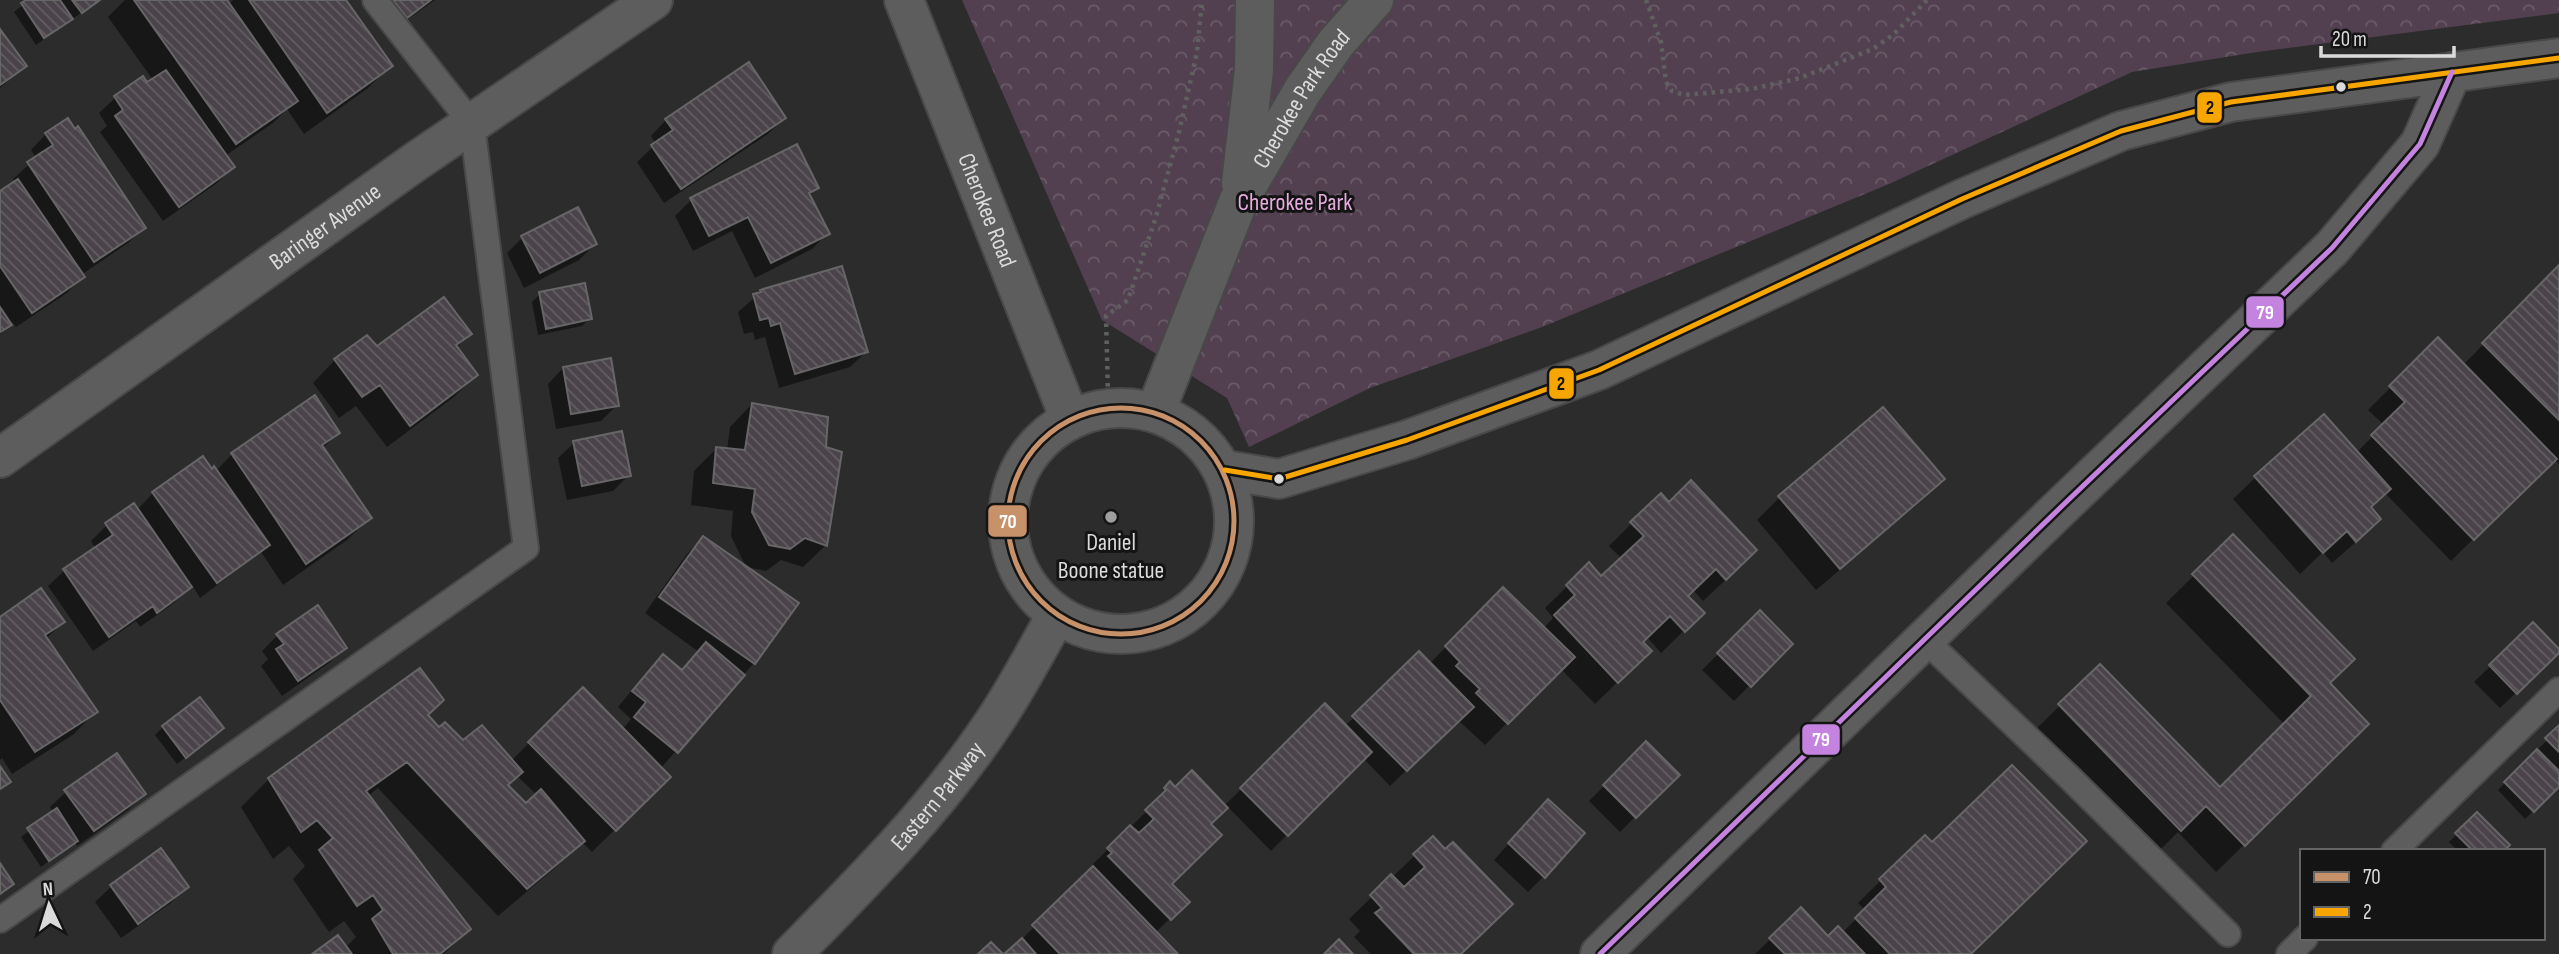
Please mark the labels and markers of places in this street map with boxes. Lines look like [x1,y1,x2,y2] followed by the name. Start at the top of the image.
[2334,80,2348,94] unlabelled marker
[1272,472,1286,486] unlabelled marker
[1103,509,1119,525] marker: Daniel Boone statue
[1058,528,1164,585] place label: Daniel Boone statue

